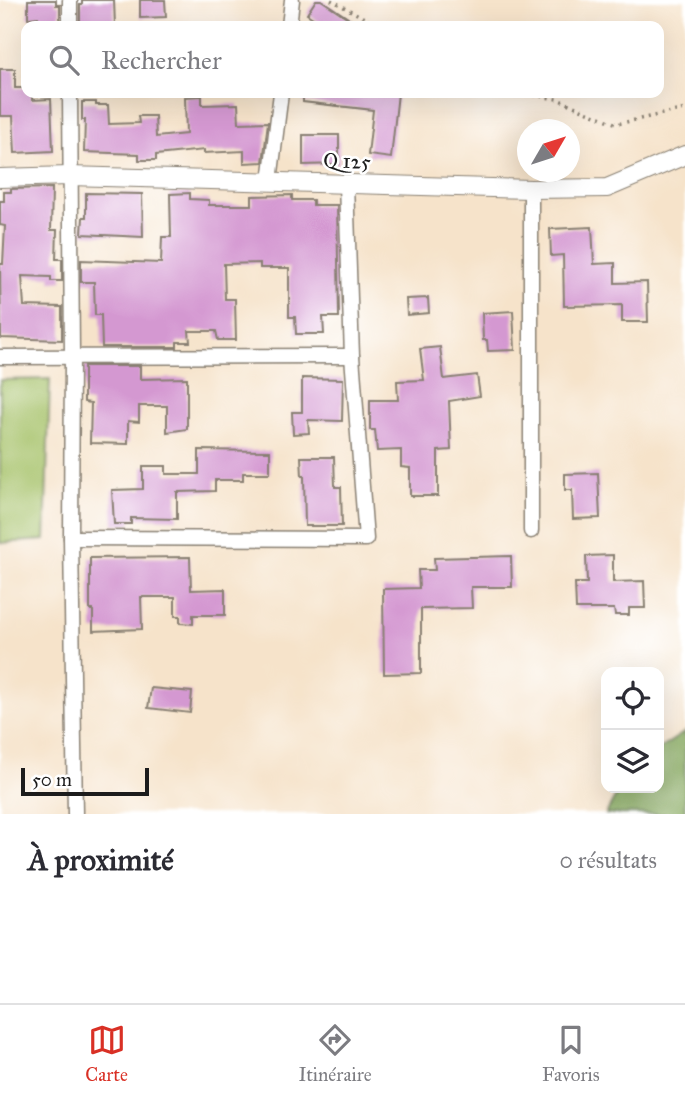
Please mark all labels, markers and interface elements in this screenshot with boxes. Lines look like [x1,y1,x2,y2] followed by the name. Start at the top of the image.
[21,21,664,98] search box
[45,41,83,79] icon: search
[101,44,222,76] text: Rechercher
[517,119,580,182] north arrow
[323,147,371,175] street label: Q 125
[601,667,664,793] map controls
[601,667,664,730] button: locate
[601,730,664,793] button: layers
[21,765,149,797] scale bar
[32,768,72,791] text: 50 m
[28,842,174,878] text: À proximité
[559,846,657,874] text: 0 résultats
[85,1021,128,1086] tab: Carte
[298,1021,372,1086] tab: Itinéraire
[542,1021,600,1086] tab: Favoris

